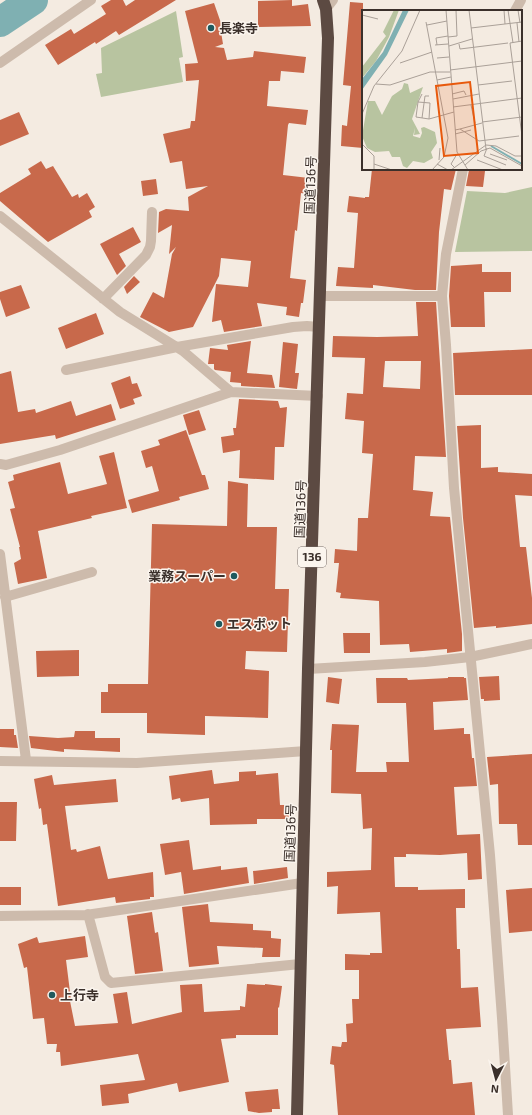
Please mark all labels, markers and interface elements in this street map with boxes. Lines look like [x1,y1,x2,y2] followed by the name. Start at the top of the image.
[362,10,522,170] inset map
[219,20,258,36] place label: 長楽寺
[206,23,216,33] marker: 長楽寺
[301,155,319,215] street label: 国道136号
[291,479,309,539] street label: 国道136号
[298,547,326,567] road number: 136
[148,568,226,584] place label: 業務スーパー
[229,571,239,581] marker: 業務スーパー
[227,616,292,632] place label: エスポット
[214,619,224,629] marker: エスポット
[281,803,299,863] street label: 国道136号
[60,987,99,1003] place label: 上行寺
[47,990,57,1000] marker: 上行寺
[476,1059,516,1099] north arrow
[490,1083,500,1096] text: N

